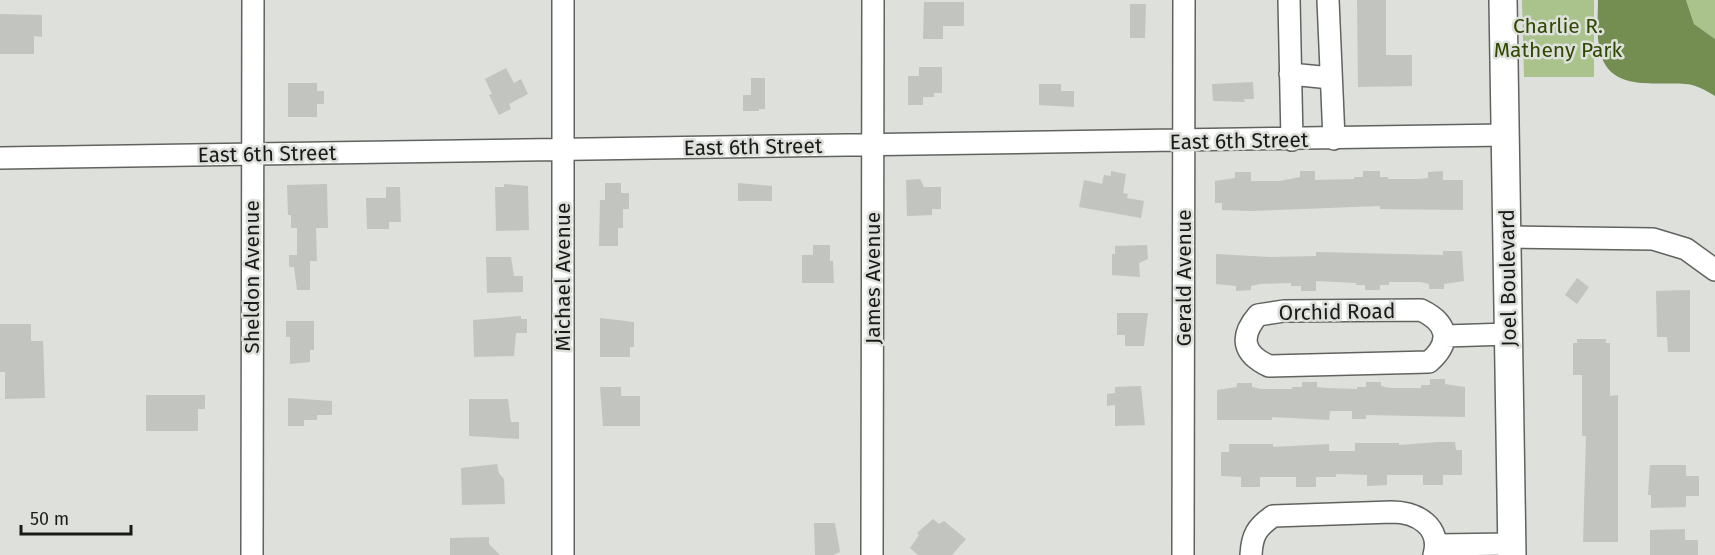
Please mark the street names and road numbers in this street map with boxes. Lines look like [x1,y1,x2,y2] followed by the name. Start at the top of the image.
[1169,127,1309,155] street label: East 6th Street
[683,133,823,161] street label: East 6th Street
[197,140,337,168] street label: East 6th Street
[239,200,265,354] street label: Sheldon Avenue
[550,203,576,351] street label: Michael Avenue
[1171,209,1197,347] street label: Gerald Avenue
[1494,209,1522,347] street label: Joel Boulevard
[860,212,886,344] street label: James Avenue
[1278,298,1396,326] street label: Orchid Road

